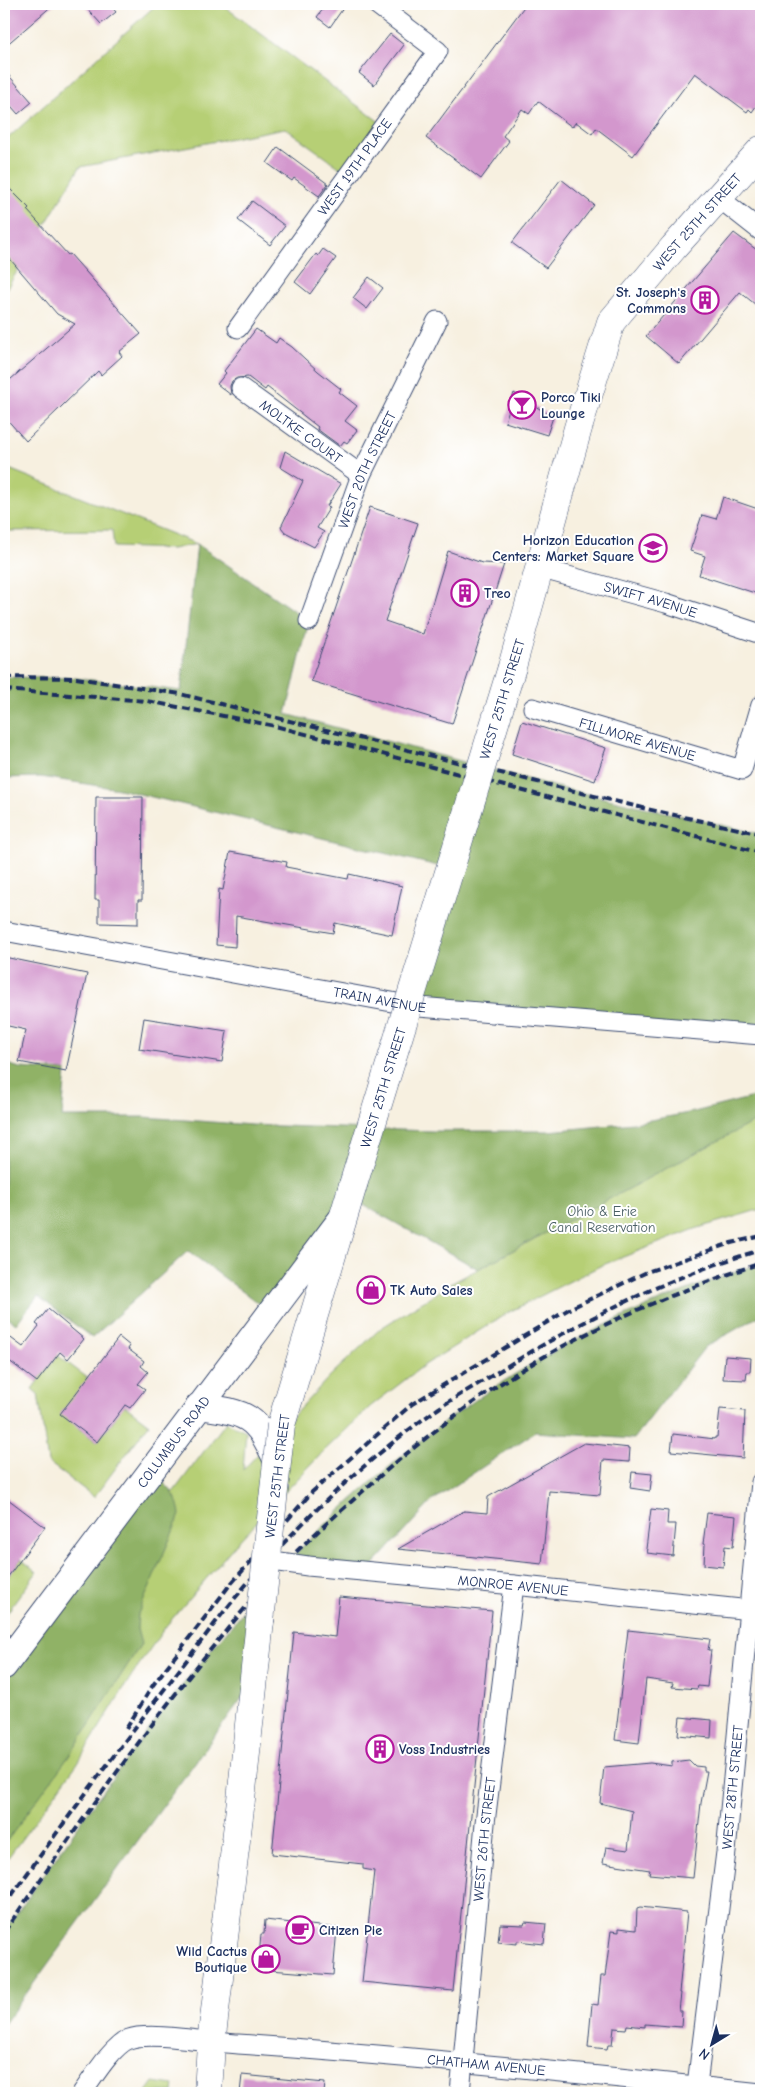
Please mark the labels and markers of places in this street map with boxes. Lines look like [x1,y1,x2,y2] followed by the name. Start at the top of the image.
[616,284,686,317] place label: St. Joseph's Commons
[690,285,720,315] building icon: St. Joseph's Commons
[541,389,601,422] place label: Porco Tiki Lounge
[507,390,537,420] bar icon: Porco Tiki Lounge
[492,532,634,565] place label: Horizon Education Centers: Market Square
[638,533,668,563] school or university icon: Horizon Education Centers: Market Square
[450,578,480,608] building icon: Treo
[484,585,511,602] place label: Treo
[356,1275,386,1305] shop icon: TK Auto Sales
[390,1282,473,1299] place label: TK Auto Sales
[365,1734,395,1764] building icon: Voss Industries
[399,1741,490,1758] place label: Voss Industries
[285,1915,315,1945] cafe icon: Citizen Pie
[319,1922,382,1939] place label: Citizen Pie
[176,1943,247,1976] place label: Wild Cactus Boutique
[251,1944,281,1974] shop icon: Wild Cactus Boutique

